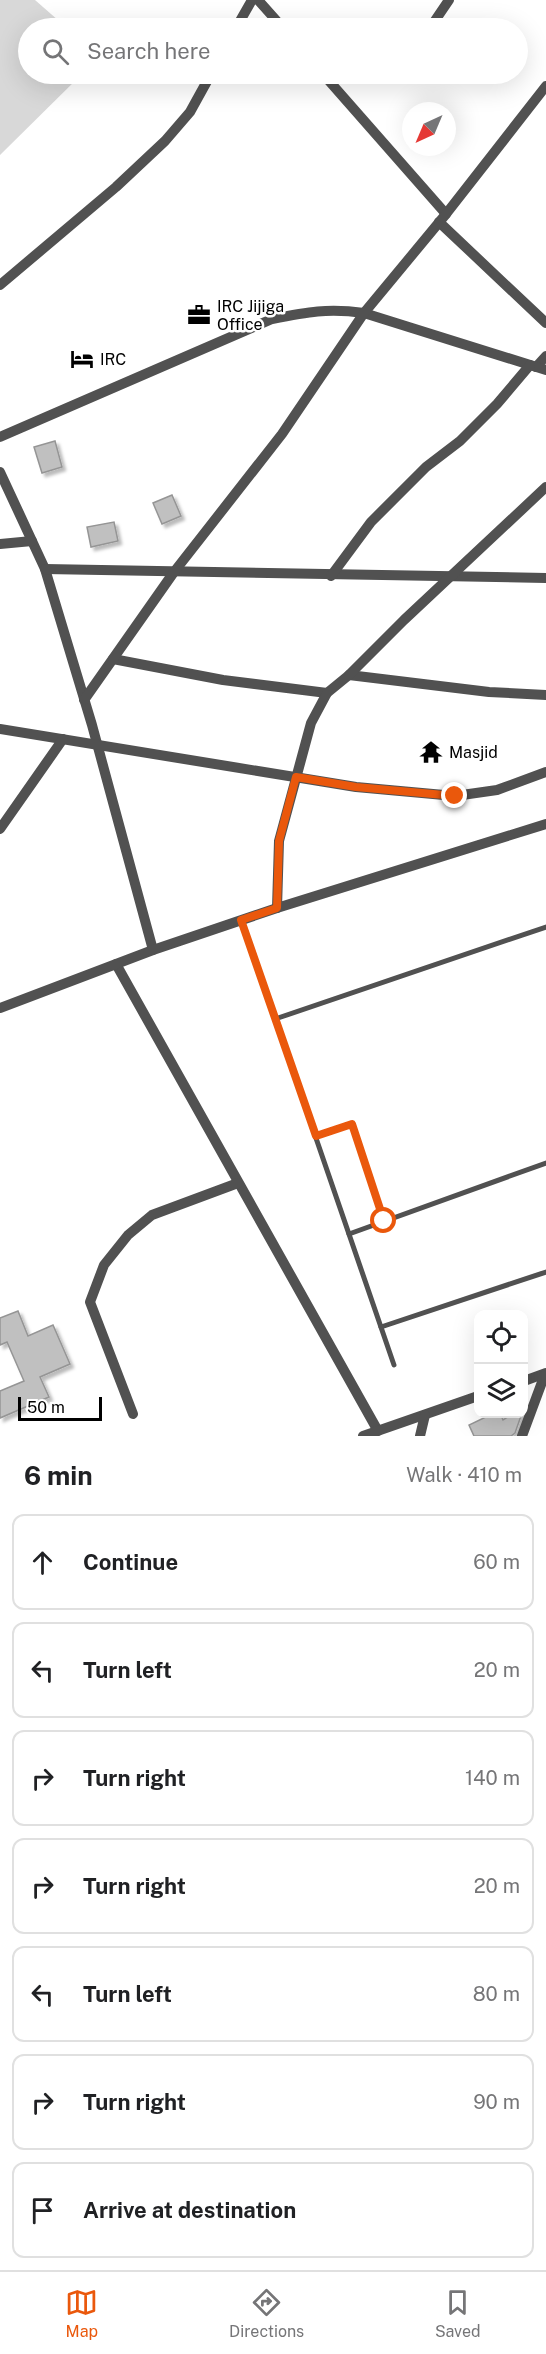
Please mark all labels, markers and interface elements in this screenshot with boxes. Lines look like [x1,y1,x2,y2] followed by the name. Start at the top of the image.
[18,18,528,84] search box
[39,35,72,68] icon: search
[87,38,211,64] text: Search here
[402,102,456,156] north arrow
[217,297,284,334] place label: IRC Jijiga Office
[186,302,212,328] office icon: IRC Jijiga Office
[69,346,95,372] hotel icon: IRC
[100,350,126,369] place label: IRC
[418,739,444,765] temple icon: Masjid
[449,743,498,762] place label: Masjid
[441,782,467,808] route end
[370,1207,396,1233] route start
[474,1310,528,1418] map controls
[474,1310,528,1364] button: locate
[474,1364,528,1418] button: layers
[18,1394,102,1422] scale bar
[27,1398,65,1417] text: 50 m
[24,1460,93,1491] text: 6 min
[406,1463,522,1487] text: Walk · 410 m
[26,1546,59,1579] icon: ahead
[83,1549,178,1575] text: Continue
[473,1550,520,1574] text: 60 m
[26,1654,59,1687] icon: left
[83,1657,172,1683] text: Turn left
[474,1658,520,1682] text: 20 m
[26,1762,59,1795] icon: right
[83,1765,186,1791] text: Turn right
[465,1766,520,1790] text: 140 m
[26,1870,59,1903] icon: right
[83,1873,186,1899] text: Turn right
[474,1874,520,1898] text: 20 m
[26,1978,59,2011] icon: left
[83,1981,172,2007] text: Turn left
[473,1982,520,2006] text: 80 m
[26,2086,59,2119] icon: right
[83,2089,186,2115] text: Turn right
[473,2090,520,2114] text: 90 m
[26,2194,59,2227] icon: arrive
[83,2197,296,2223] text: Arrive at destination
[65,2286,98,2341] tab: Map
[229,2286,304,2341] tab: Directions
[435,2286,481,2341] tab: Saved

